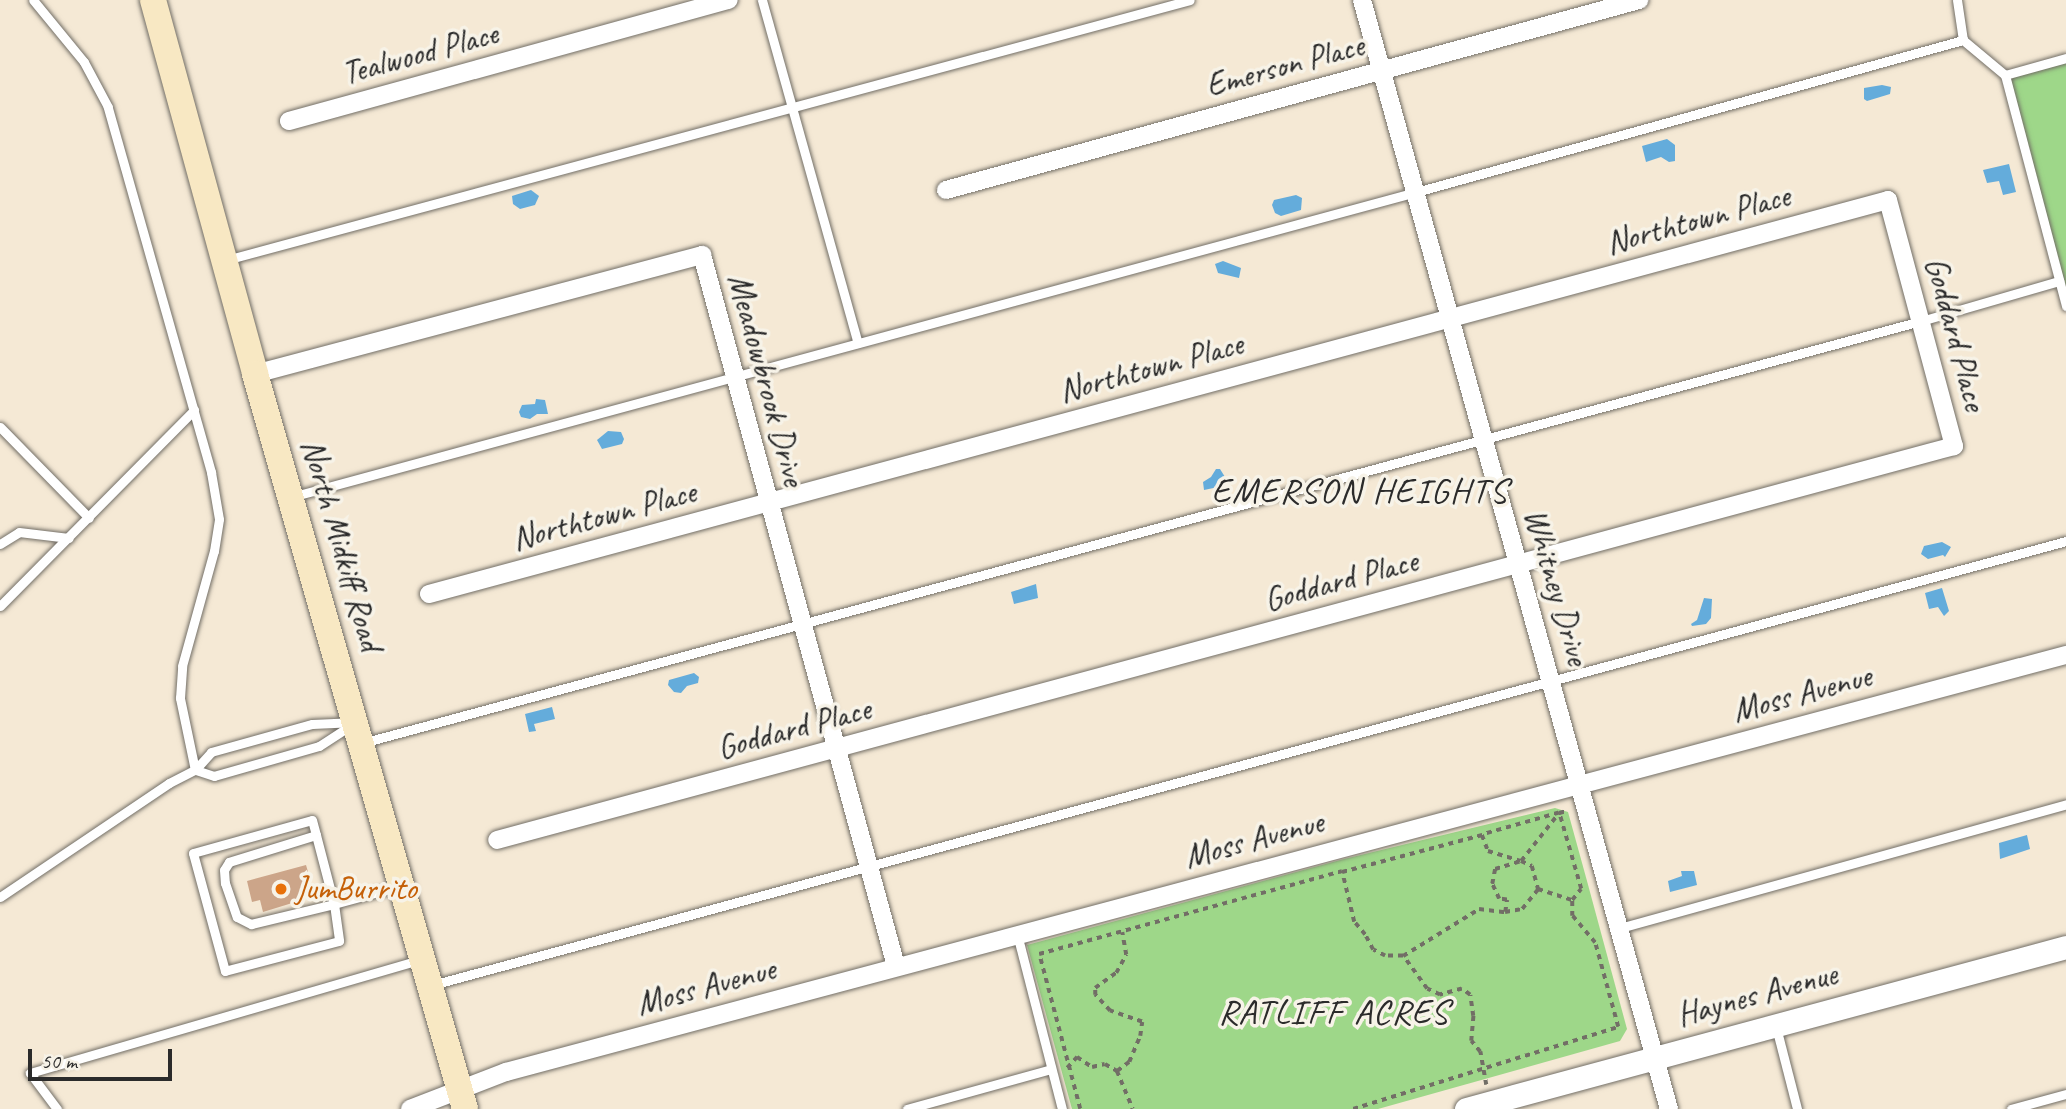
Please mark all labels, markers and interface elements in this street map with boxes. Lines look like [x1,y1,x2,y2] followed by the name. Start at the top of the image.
[337,14,503,94] street label: Tealwood Place
[1202,26,1368,106] street label: Emerson Place
[1601,176,1795,264] street label: Northtown Place
[1915,253,1995,415] street label: Goddard Place
[719,269,813,491] street label: Meadowbrook Drive
[1054,324,1248,412] street label: Northtown Place
[292,435,390,655] street label: North Midkiff Road
[1215,470,1505,512] district label: EMERSON HEIGHTS
[507,472,701,560] street label: Northtown Place
[1515,504,1597,670] street label: Whitney Drive
[1260,541,1422,621] street label: Goddard Place
[1728,657,1876,731] street label: Moss Avenue
[713,689,875,769] street label: Goddard Place
[1180,803,1328,877] street label: Moss Avenue
[295,869,417,909] place label: JumBurrito
[273,881,289,897] marker: JumBurrito
[632,950,780,1024] street label: Moss Avenue
[1673,955,1841,1035] street label: Haynes Avenue
[1219,991,1449,1033] district label: RATLIFF ACRES
[32,1036,175,1080] scale bar
[41,1048,77,1074] text: 50 m

